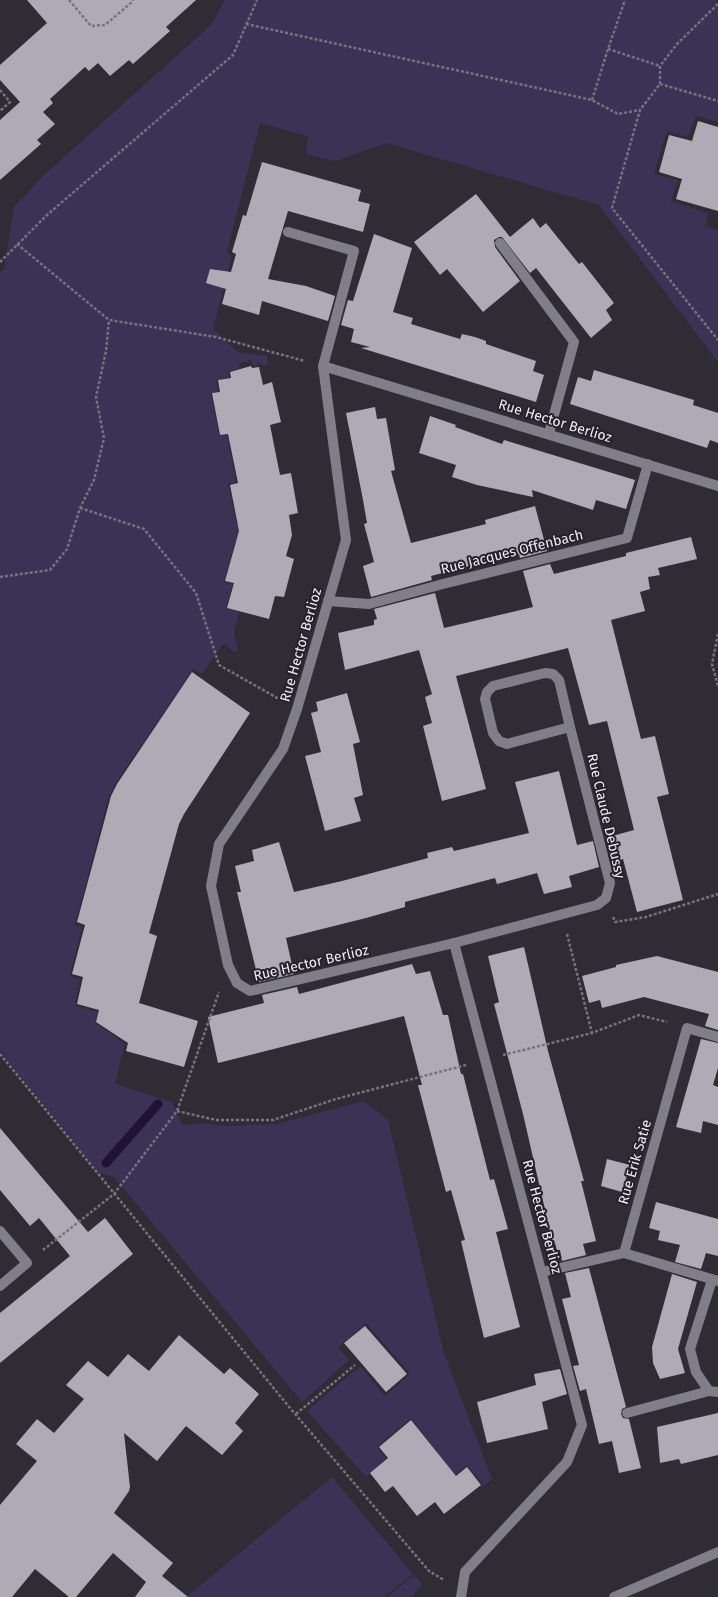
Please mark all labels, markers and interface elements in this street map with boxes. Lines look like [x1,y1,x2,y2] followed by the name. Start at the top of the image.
[496,396,614,446] street label: Rue Hector Berlioz
[439,526,585,578] street label: Rue Jacques Offenbach
[277,586,325,704] street label: Rue Hector Berlioz
[583,752,629,880] street label: Rue Claude Debussy
[252,941,370,985] street label: Rue Hector Berlioz
[615,1118,655,1206] street label: Rue Erik Satie
[519,1158,565,1276] street label: Rue Hector Berlioz

